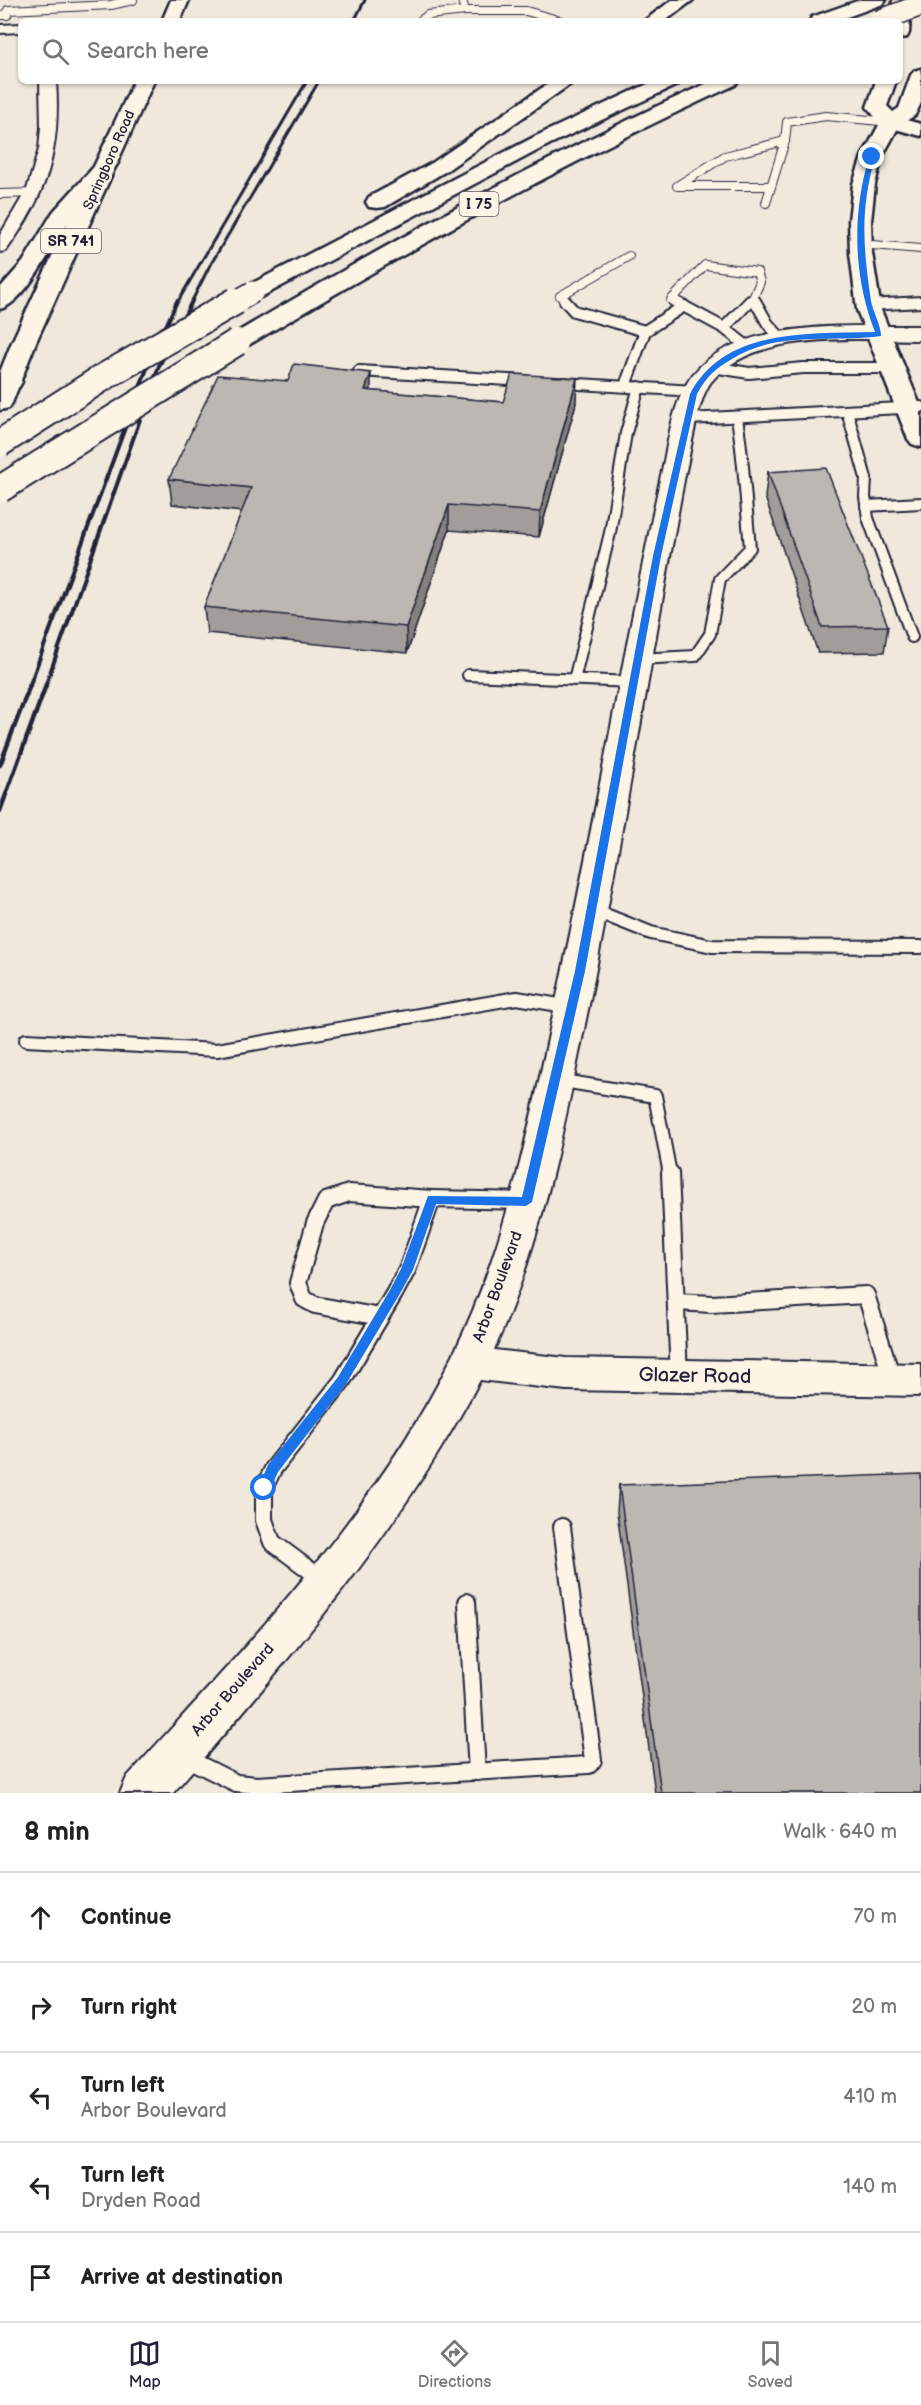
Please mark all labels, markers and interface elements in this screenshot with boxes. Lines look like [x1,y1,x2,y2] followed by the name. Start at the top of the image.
[18,18,903,84] search box
[39,35,72,68] icon: search
[87,38,209,65] text: Search here
[79,108,139,212] street label: Springboro Road
[858,143,884,169] route end
[460,192,498,216] road number: I 75
[41,229,101,253] road number: SR 741
[469,1229,527,1345] street label: Arbor Boulevard
[638,1363,752,1389] street label: Glazer Road
[250,1474,276,1500] route start
[188,1640,278,1740] street label: Arbor Boulevard
[24,1817,90,1848] text: 8 min
[783,1820,897,1844] text: Walk · 640 m
[24,1901,57,1934] icon: ahead
[81,1904,171,1931] text: Continue
[853,1905,897,1929] text: 70 m
[24,1991,57,2024] icon: right
[81,1994,177,2021] text: Turn right
[852,1995,897,2019] text: 20 m
[81,2072,165,2099] text: Turn left
[24,2081,57,2114] icon: left
[843,2085,897,2109] text: 410 m
[81,2099,227,2123] text: Arbor Boulevard
[81,2162,165,2189] text: Turn left
[24,2171,57,2204] icon: left
[843,2175,897,2199] text: 140 m
[81,2189,201,2213] text: Dryden Road
[24,2261,57,2294] icon: arrive
[81,2264,283,2291] text: Arrive at destination
[128,2337,161,2392] tab: Map
[418,2337,491,2392] tab: Directions
[748,2337,793,2392] tab: Saved

